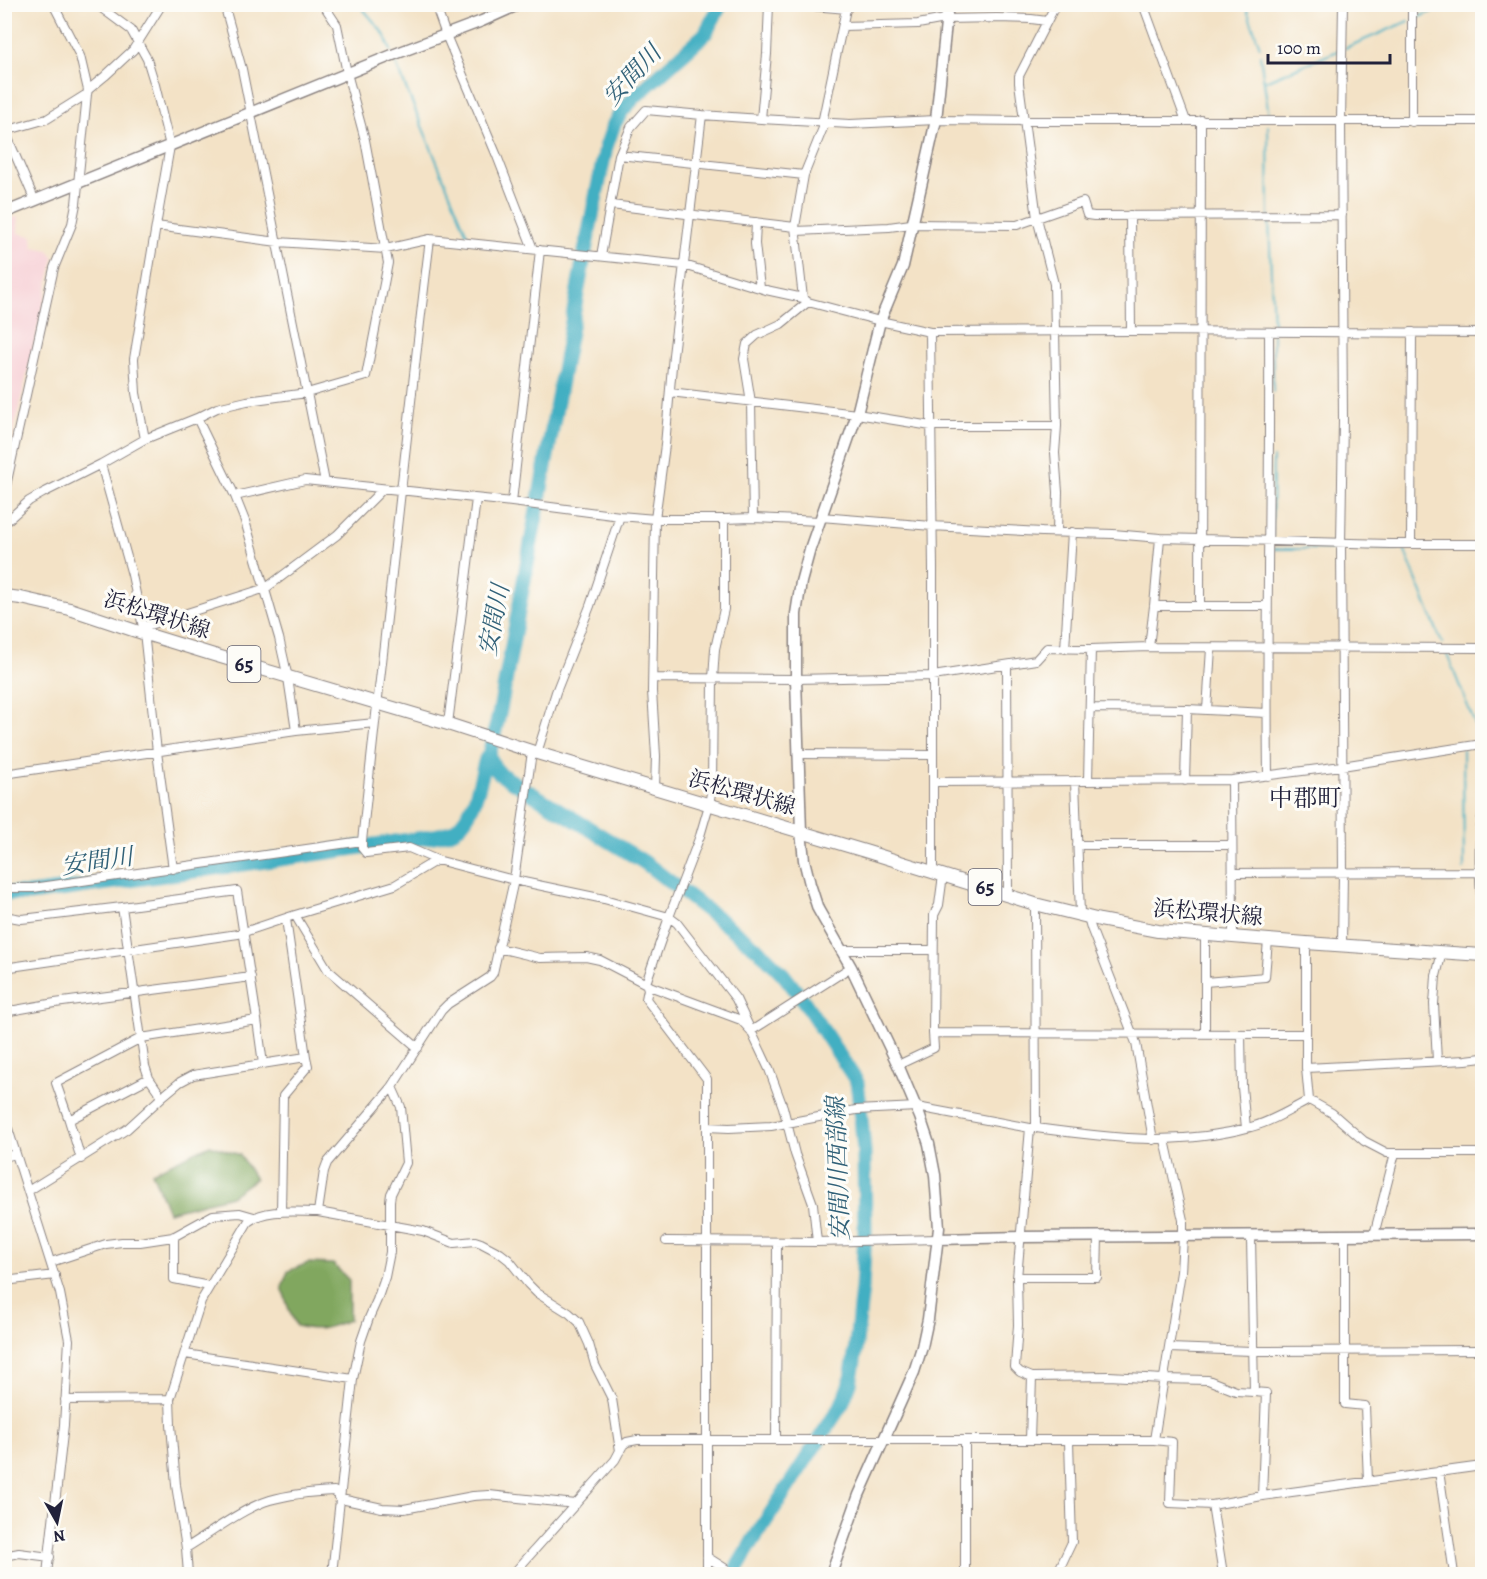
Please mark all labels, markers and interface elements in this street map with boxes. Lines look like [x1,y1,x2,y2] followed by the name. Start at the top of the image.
[1268,27,1390,65] scale bar
[596,36,670,112] water label: 安間川
[1277,36,1321,60] text: 100 m
[471,579,517,658] water label: 安間川
[100,584,214,646] street label: 浜松環状線
[228,646,260,682] road number: 65
[685,763,799,823] street label: 浜松環状線
[1269,782,1341,814] district label: 中郡町
[59,840,138,882] water label: 安間川
[968,869,1002,905] road number: 65
[1152,893,1264,933] street label: 浜松環状線
[819,1093,857,1242] water label: 安間川西部線
[27,1492,87,1552] north arrow
[51,1524,67,1548] text: N

